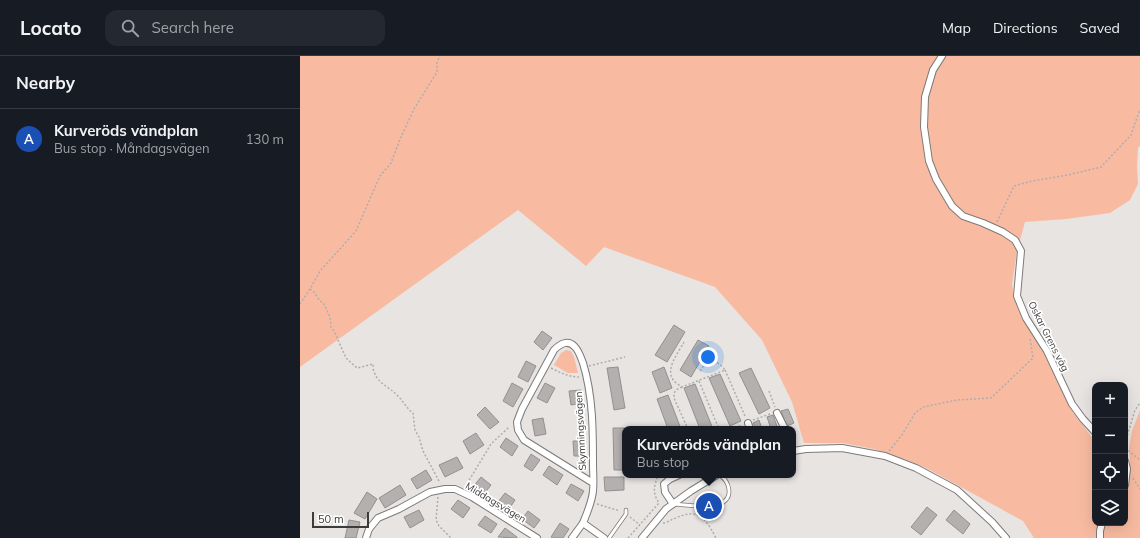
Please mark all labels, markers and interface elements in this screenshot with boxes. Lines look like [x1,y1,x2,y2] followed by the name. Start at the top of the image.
[105,10,385,46] search box
[20,16,81,40] text: Locato
[119,17,141,39] icon: search
[151,18,234,37] text: Search here
[942,19,971,37] text: Map
[993,19,1058,37] text: Directions
[1080,19,1120,37] text: Saved
[16,72,75,93] text: Nearby
[54,121,198,140] text: Kurveröds vändplan
[24,131,34,147] text: A
[246,131,284,147] text: 130 m
[54,140,210,156] text: Bus stop · Måndagsvägen
[1025,299,1072,374] street label: Oskar Grens väg
[698,347,718,367] your location
[1092,382,1128,526] map controls
[1092,382,1128,418] button: +
[572,391,589,471] street label: Skymningsvägen
[1092,418,1128,454] button: −
[622,426,796,478] popup
[637,435,781,454] text: Kurveröds vändplan
[637,454,689,470] text: Bus stop
[1092,454,1128,490] button: locate
[463,479,529,526] street label: Middagsvägen
[1092,490,1128,526] button: layers
[696,491,722,521] pin: A
[312,510,369,529] scale bar
[318,512,344,526] text: 50 m

